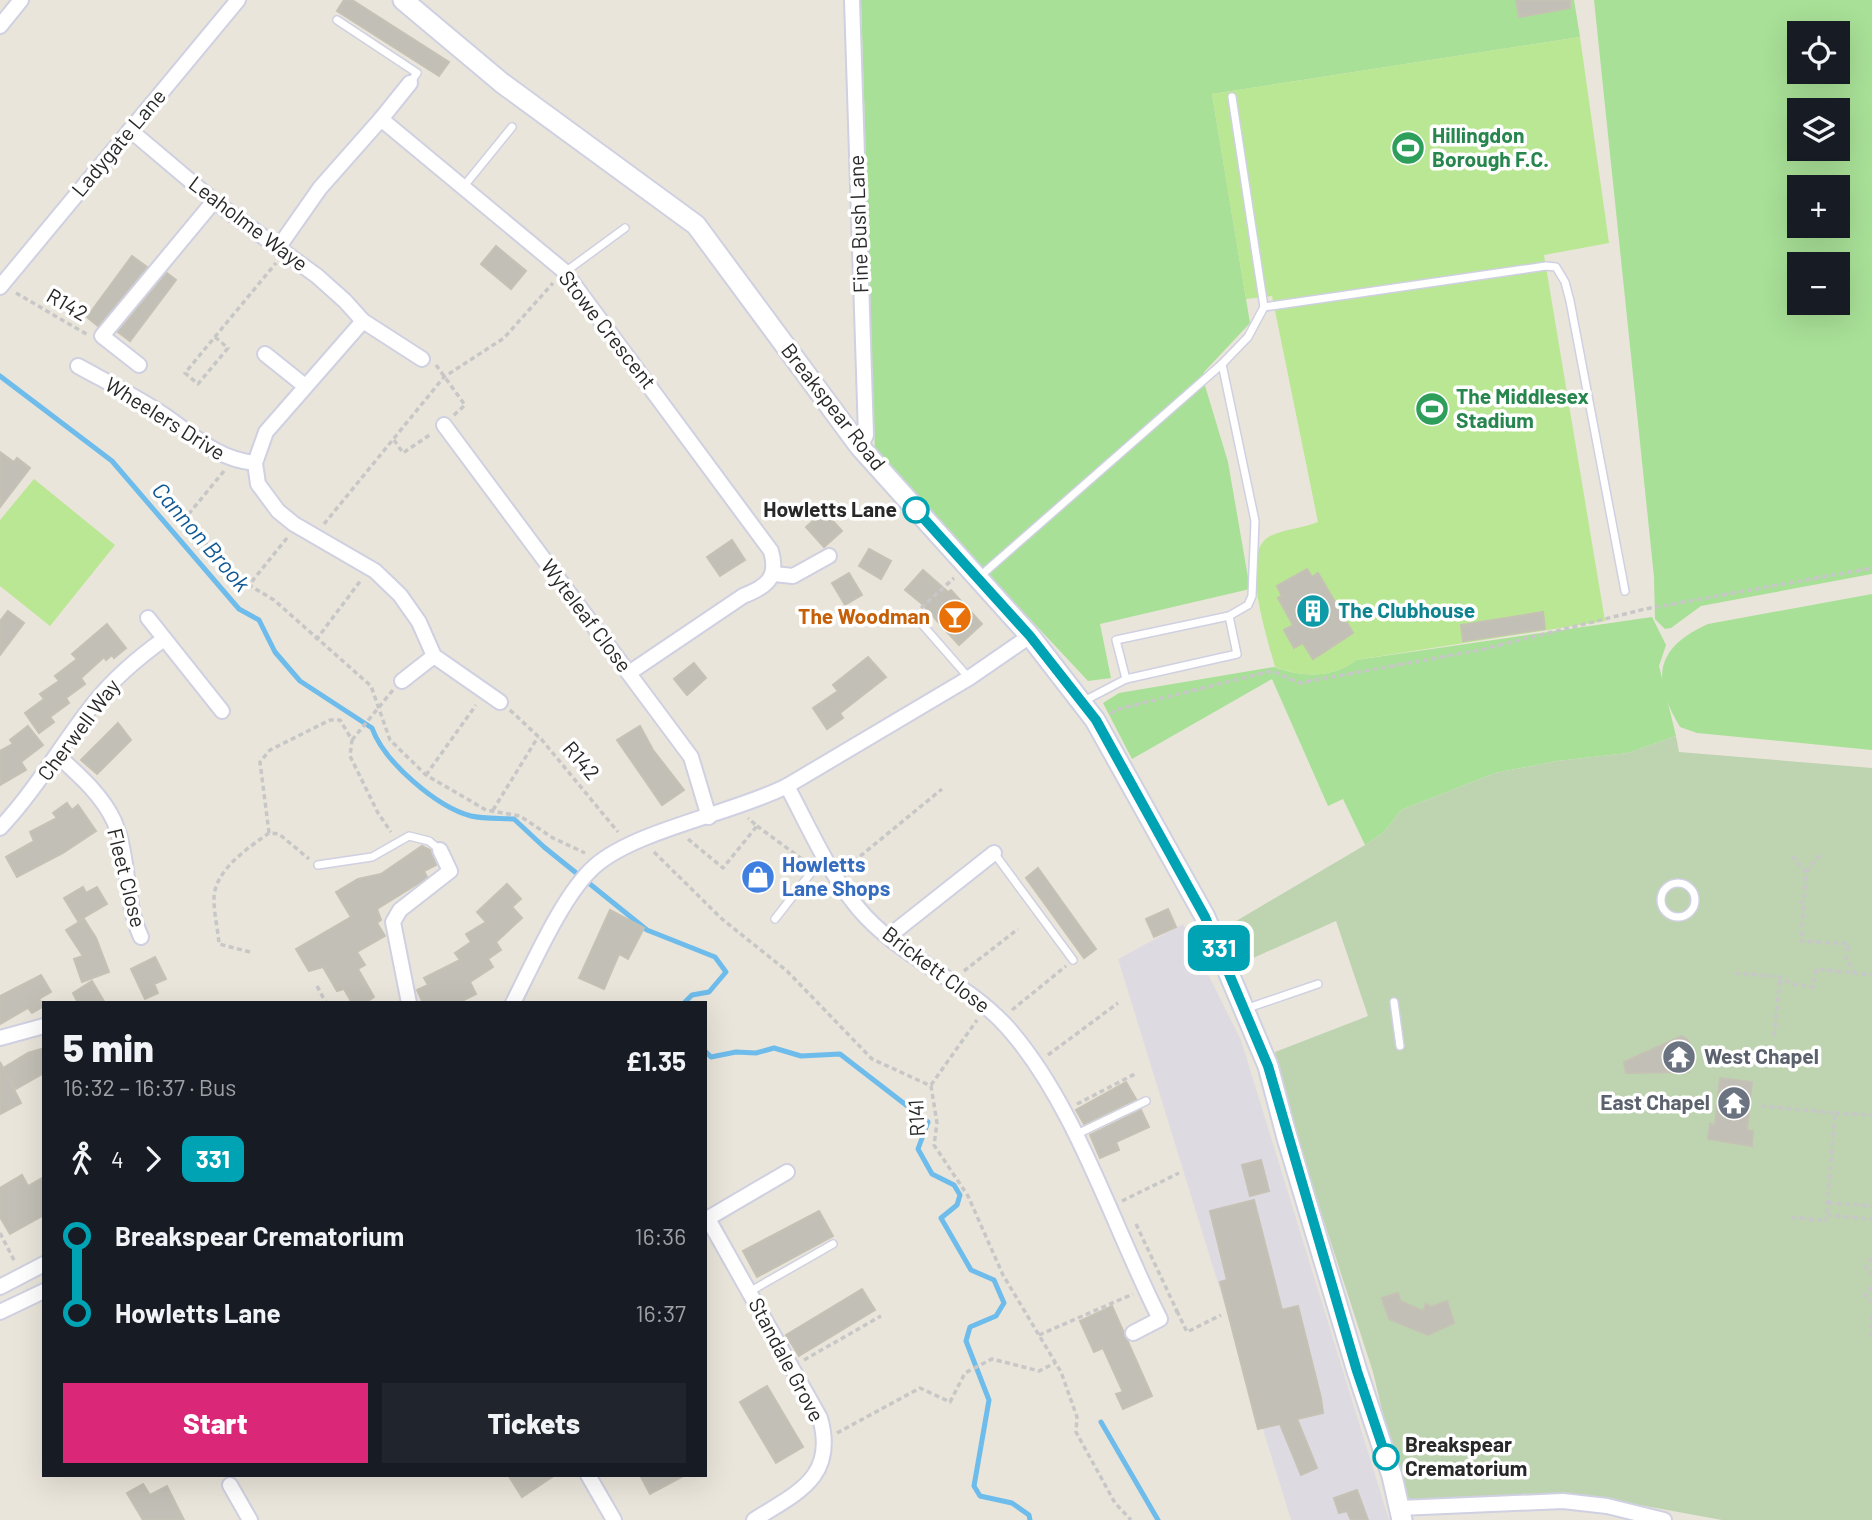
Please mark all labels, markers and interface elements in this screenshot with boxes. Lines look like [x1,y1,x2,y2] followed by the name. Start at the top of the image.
[1787,21,1850,315] map controls
[1787,21,1850,84] button: locate
[66,83,170,201] street label: Ladygate Lane
[1787,98,1850,161] button: layers
[1432,122,1549,171] place label: Hillingdon Borough F.C.
[1389,129,1427,167] sports icon: Hillingdon Borough F.C.
[843,154,872,294] street label: Fine Bush Lane
[185,170,313,276] street label: Leaholme Waye
[1787,175,1850,238] button: +
[1787,252,1850,315] button: −
[554,265,662,393] street label: Stowe Crescent
[43,282,93,325] street label: R142
[777,337,892,475] street label: Breakspear Road
[101,371,230,465] street label: Wheelers Drive
[1456,383,1589,432] place label: The Middlesex Stadium
[1413,390,1451,428] sports icon: The Middlesex Stadium
[147,476,257,597] water label: Cannon Brook
[763,496,897,521] place label: Howletts Lane
[903,497,929,523] marker: Howletts Lane
[537,554,638,677] street label: Wyteleaf Close
[1294,592,1332,630] building icon: The Clubhouse
[1338,597,1475,622] place label: The Clubhouse
[936,598,974,636] bar icon: The Woodman
[798,603,930,628] place label: The Woodman
[31,673,124,785] street label: Cherwell Way
[559,736,606,784] street label: R142
[103,826,152,930] street label: Fleet Close
[782,851,890,900] place label: Howletts Lane Shops
[739,858,777,896] shop icon: Howletts Lane Shops
[878,920,996,1017] street label: Brickett Close
[1179,925,1259,971] line badge: 331
[1202,933,1236,962] text: 331
[63,1024,154,1070] text: 5 min
[1660,1038,1698,1076] temple icon: West Chapel
[1704,1043,1819,1068] place label: West Chapel
[626,1045,686,1076] text: £1.35
[63,1073,236,1101] text: 16:32 – 16:37 · Bus
[1715,1084,1753,1122] temple icon: East Chapel
[1600,1089,1710,1114] place label: East Chapel
[902,1099,929,1137] street label: R141
[63,1140,101,1178] icon: walk
[134,1140,172,1178] icon: forward
[196,1144,230,1173] text: 331
[111,1145,124,1173] text: 4
[115,1220,404,1251] text: Breakspear Crematorium
[635,1222,686,1250] text: 16:36
[744,1293,830,1425] street label: Standale Grove
[115,1297,281,1328] text: Howletts Lane
[636,1299,686,1327] text: 16:37
[63,1383,368,1463] button: Start
[382,1383,686,1463] button: Tickets
[1405,1431,1527,1480] place label: Breakspear Crematorium
[1373,1444,1399,1470] marker: Breakspear Crematorium

